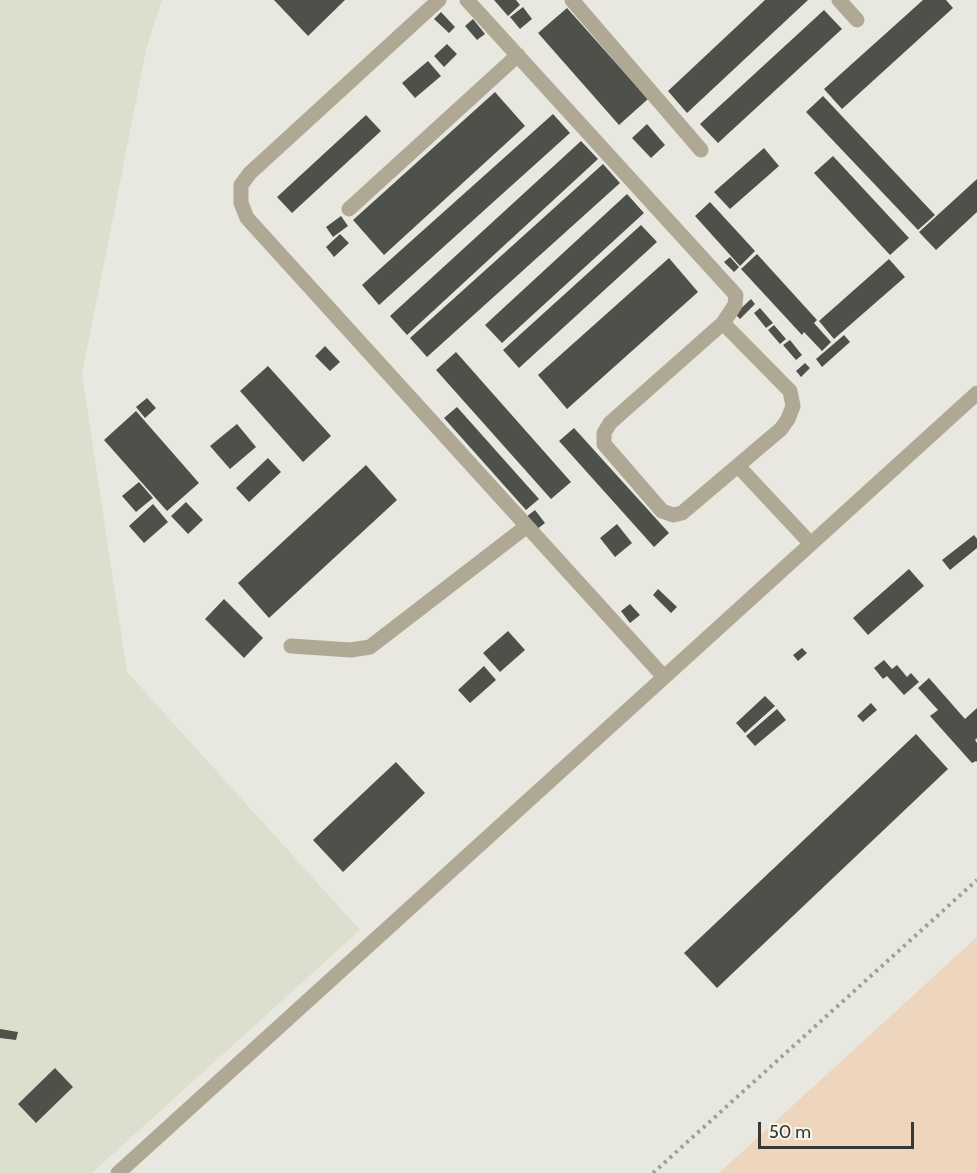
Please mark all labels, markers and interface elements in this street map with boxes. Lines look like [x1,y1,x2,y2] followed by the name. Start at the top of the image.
[761,1110,917,1148] scale bar
[769,1121,811,1143] text: 50 m

